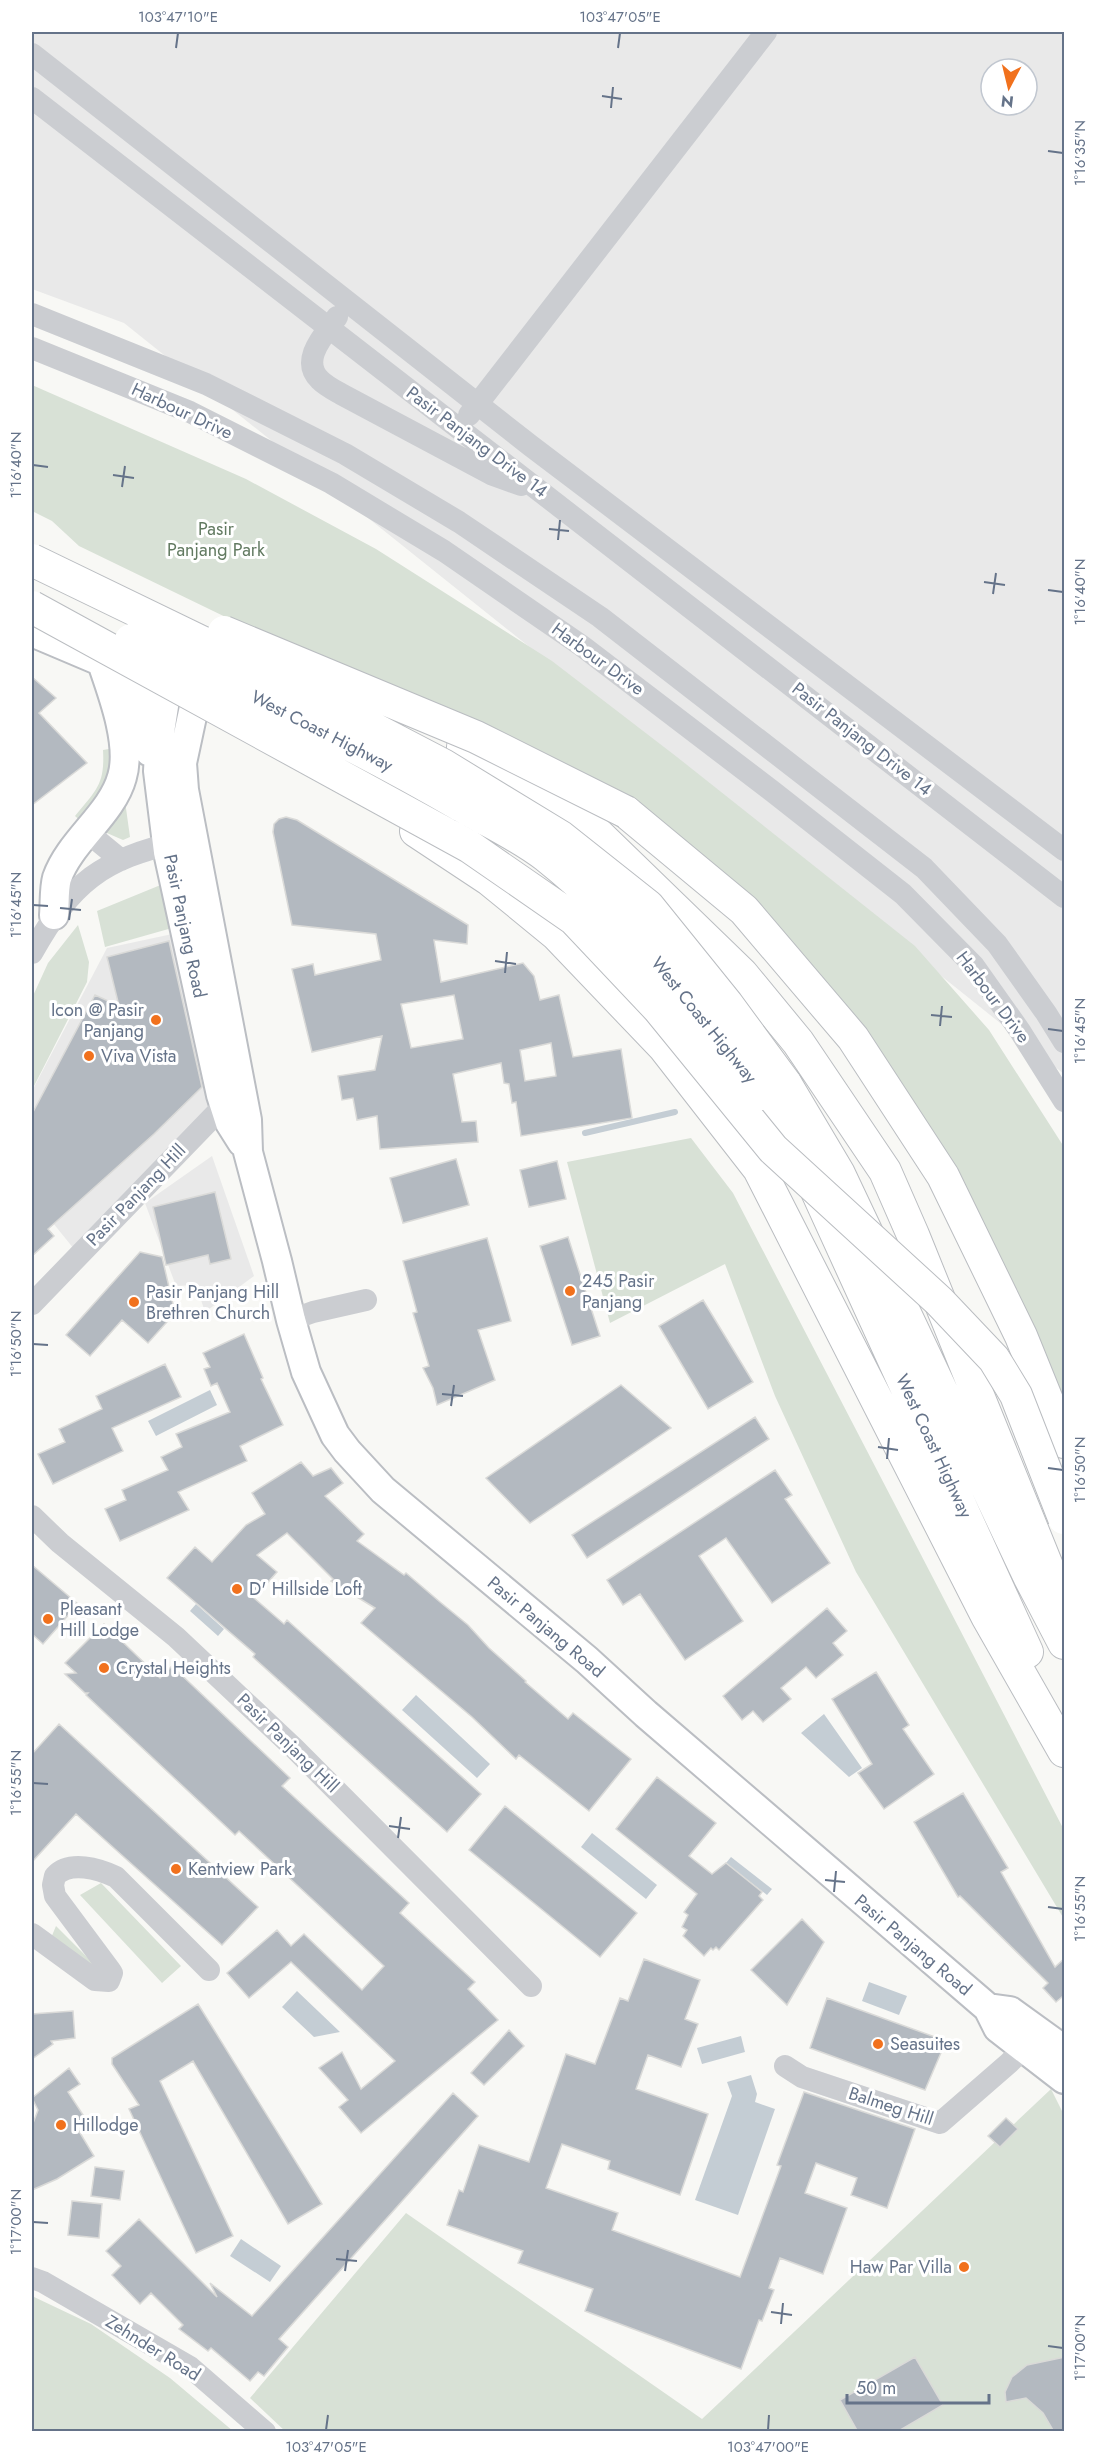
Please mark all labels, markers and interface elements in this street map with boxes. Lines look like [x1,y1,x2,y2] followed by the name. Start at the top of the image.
[138,6,218,28] text: 103°47'10"E
[579,6,661,28] text: 103°47'05"E
[979,57,1039,117] north arrow
[1000,89,1015,114] text: N
[1069,120,1091,186] text: 1°16'35"N
[127,376,237,446] street label: Harbour Drive
[401,380,553,504] street label: Pasir Panjang Drive 14
[5,432,27,498] text: 1°16'40"N
[167,516,265,563] park label: Pasir Panjang Park
[1069,559,1091,625] text: 1°16'40"N
[546,616,650,702] street label: Harbour Drive
[787,676,937,802] street label: Pasir Panjang Drive 14
[246,684,398,778] street label: West Coast Highway
[157,852,213,1000] street label: Pasir Panjang Road
[5,872,27,938] text: 1°16'45"N
[950,946,1036,1048] street label: Harbour Drive
[645,951,763,1089] street label: West Coast Highway
[51,997,145,1044] place label: Icon @ Pasir Panjang
[1069,998,1091,1064] text: 1°16'45"N
[149,1013,163,1027] marker: Icon @ Pasir Panjang
[101,1043,176,1069] place label: Viva Vista
[82,1049,96,1063] marker: Viva Vista
[80,1138,192,1252] street label: Pasir Panjang Hill
[582,1268,655,1315] place label: 245 Pasir Panjang
[146,1279,279,1326] place label: Pasir Panjang Hill Brethren Church
[563,1284,577,1298] marker: 245 Pasir Panjang
[127,1295,141,1309] marker: Pasir Panjang Hill Brethren Church
[5,1311,27,1377] text: 1°16'50"N
[889,1370,979,1522] street label: West Coast Highway
[1069,1437,1091,1503] text: 1°16'50"N
[482,1570,610,1684] street label: Pasir Panjang Road
[249,1576,363,1602] place label: D' Hillside Loft
[230,1582,244,1596] marker: D' Hillside Loft
[60,1596,139,1643] place label: Pleasant Hill Lodge
[41,1612,55,1626] marker: Pleasant Hill Lodge
[116,1655,231,1681] place label: Crystal Heights
[97,1661,111,1675] marker: Crystal Heights
[231,1687,345,1799] street label: Pasir Panjang Hill
[5,1750,27,1816] text: 1°16'55"N
[188,1856,292,1882] place label: Kentview Park
[169,1862,183,1876] marker: Kentview Park
[1069,1876,1091,1942] text: 1°16'55"N
[849,1888,977,2002] street label: Pasir Panjang Road
[890,2031,960,2057] place label: Seasuites
[871,2037,885,2051] marker: Seasuites
[845,2080,937,2132] street label: Balmeg Hill
[73,2112,138,2138] place label: Hillodge
[54,2118,68,2132] marker: Hillodge
[5,2189,27,2255] text: 1°17'00"N
[850,2254,952,2280] place label: Haw Par Villa
[957,2260,971,2274] marker: Haw Par Villa
[101,2309,205,2387] street label: Zehnder Road
[1069,2315,1091,2381] text: 1°17'00"N
[847,2367,990,2405] scale bar
[856,2375,896,2401] text: 50 m
[285,2436,367,2458] text: 103°47'05"E
[727,2436,809,2458] text: 103°47'00"E

